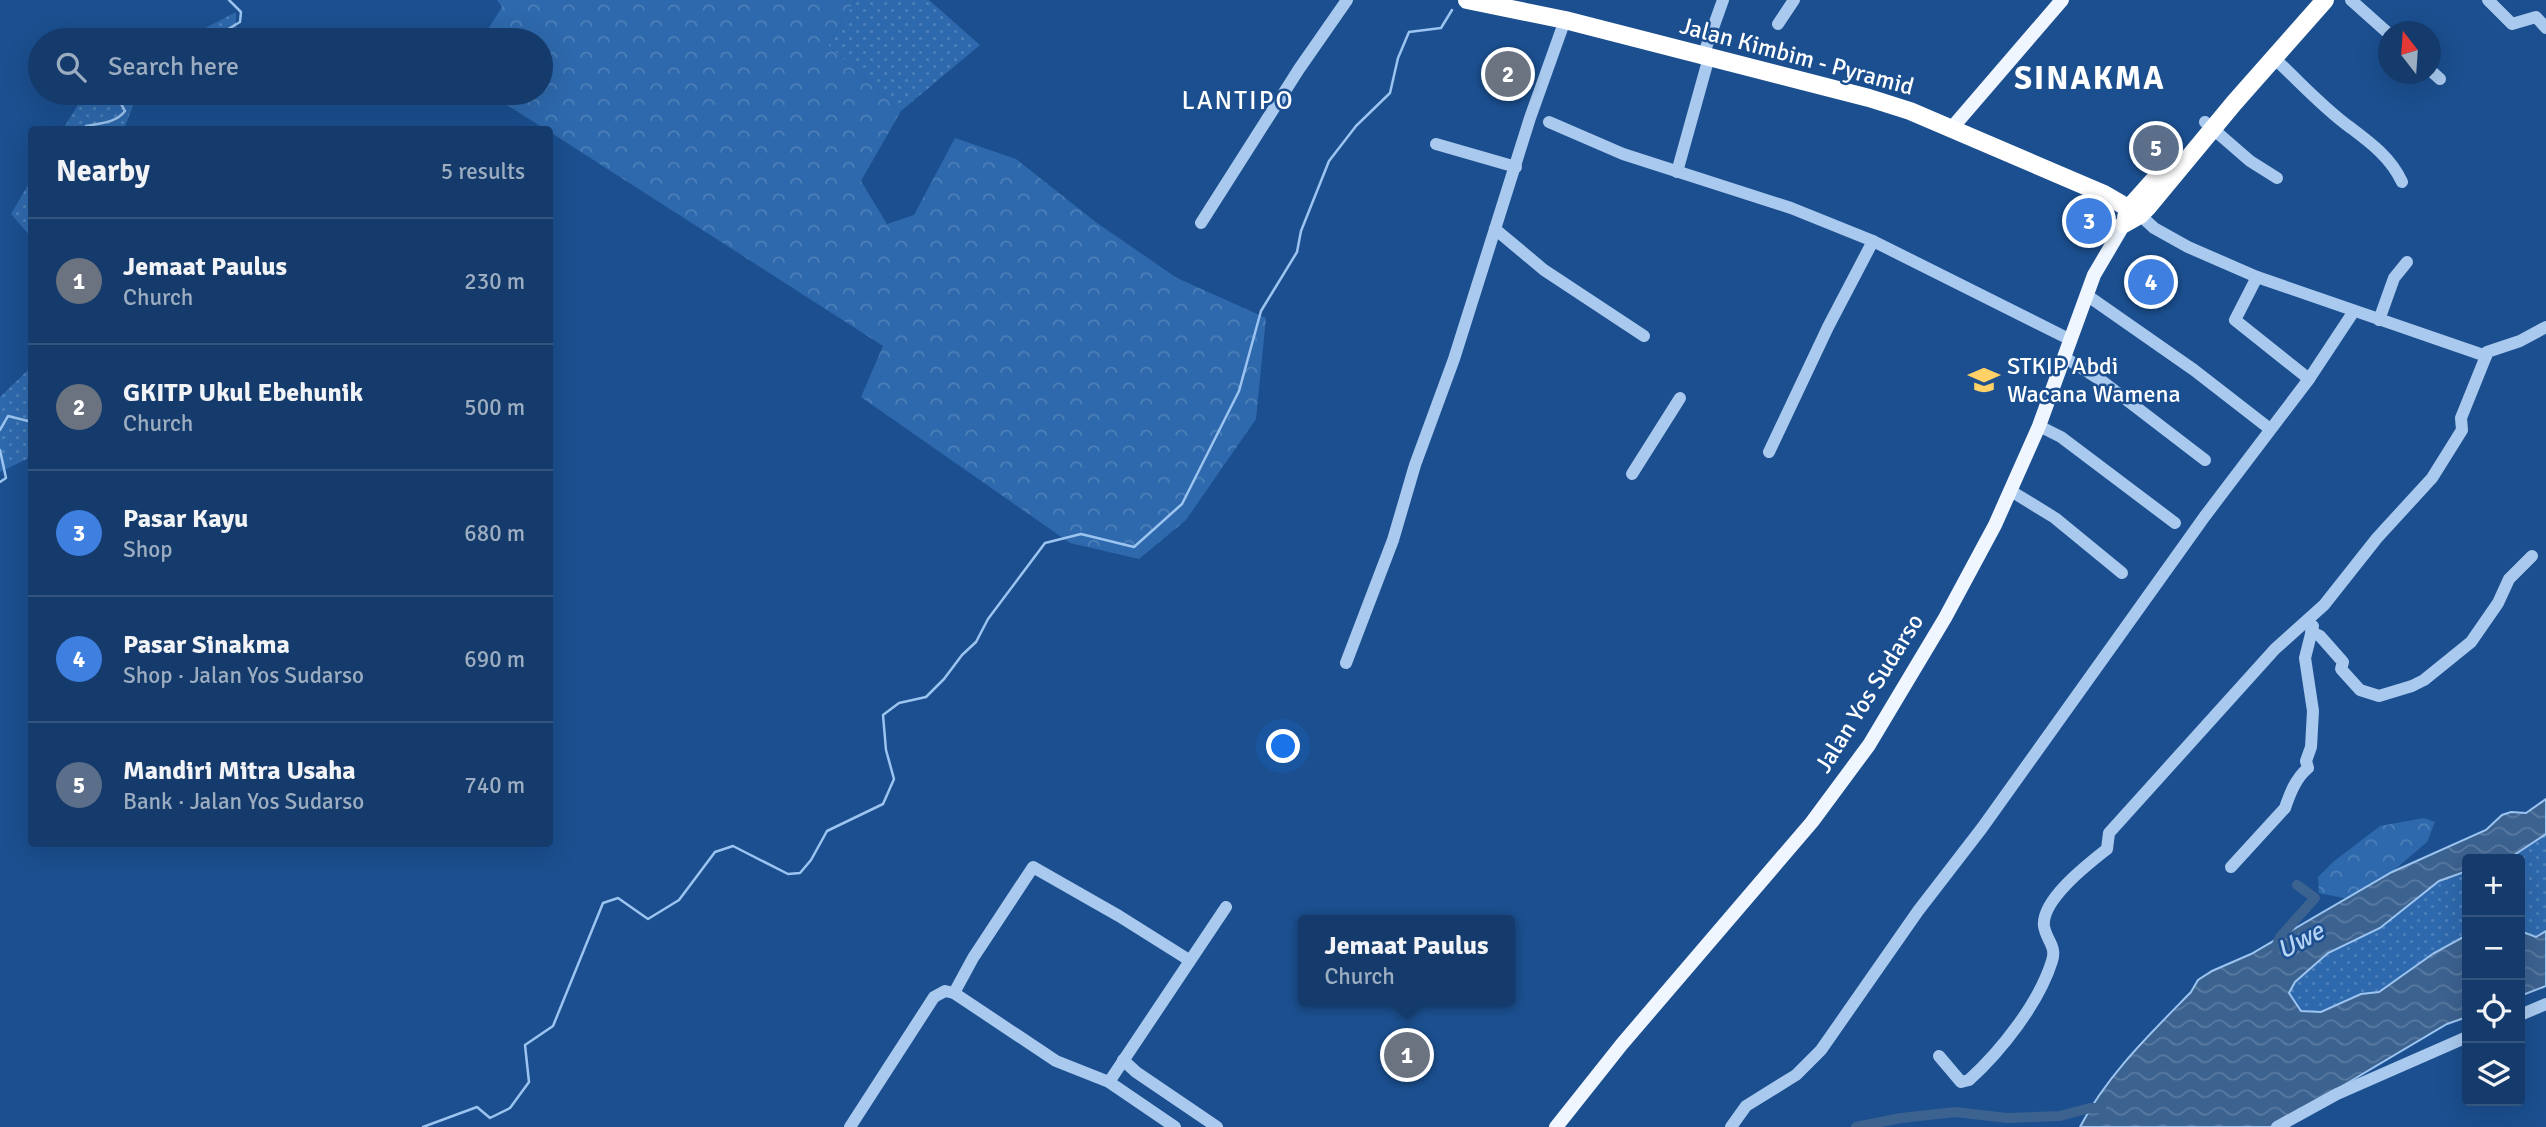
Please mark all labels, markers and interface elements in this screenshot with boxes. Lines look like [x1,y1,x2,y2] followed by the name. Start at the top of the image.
[1677,10,1917,102] street label: Jalan Kimbim - Pyramid
[2378,21,2441,84] north arrow
[28,28,553,105] search box
[52,48,90,86] icon: search
[1485,48,1531,100] pin: 2
[108,51,239,83] text: Search here
[2014,59,2166,98] district label: SINAKMA
[1181,85,1295,117] district label: LANTIPO
[2133,122,2179,174] pin: 5
[56,153,150,190] text: Nearby
[441,157,525,186] text: 5 results
[2066,195,2112,247] pin: 3
[123,251,287,283] text: Jemaat Paulus
[2128,256,2174,308] pin: 4
[73,267,85,296] text: 1
[464,267,525,296] text: 230 m
[123,283,193,312] text: Church
[2007,351,2181,409] place label: STKIP Abdi Wacana Wamena
[1967,363,2001,397] school or university icon: STKIP Abdi Wacana Wamena
[123,377,363,409] text: GKITP Ukul Ebehunik
[73,393,85,422] text: 2
[464,393,525,422] text: 500 m
[123,409,193,438] text: Church
[123,503,248,535] text: Pasar Kayu
[73,519,85,548] text: 3
[464,519,525,548] text: 680 m
[123,535,172,564] text: Shop
[1808,608,1930,778] street label: Jalan Yos Sudarso
[123,629,290,661] text: Pasar Sinakma
[73,645,85,674] text: 4
[464,645,525,674] text: 690 m
[123,661,364,690] text: Shop · Jalan Yos Sudarso
[1266,729,1300,763] your location
[123,755,356,787] text: Mandiri Mitra Usaha
[73,771,85,800] text: 5
[464,771,525,800] text: 740 m
[123,787,364,816] text: Bank · Jalan Yos Sudarso
[2462,854,2525,1106] map controls
[2462,854,2525,917] button: +
[2271,914,2331,966] water label: Uwe
[1298,915,1515,1006] popup
[2462,917,2525,980] button: −
[1324,930,1489,962] text: Jemaat Paulus
[1324,962,1395,991] text: Church
[2462,980,2525,1043] button: locate
[1384,1029,1430,1081] pin: 1
[2462,1043,2525,1106] button: layers

